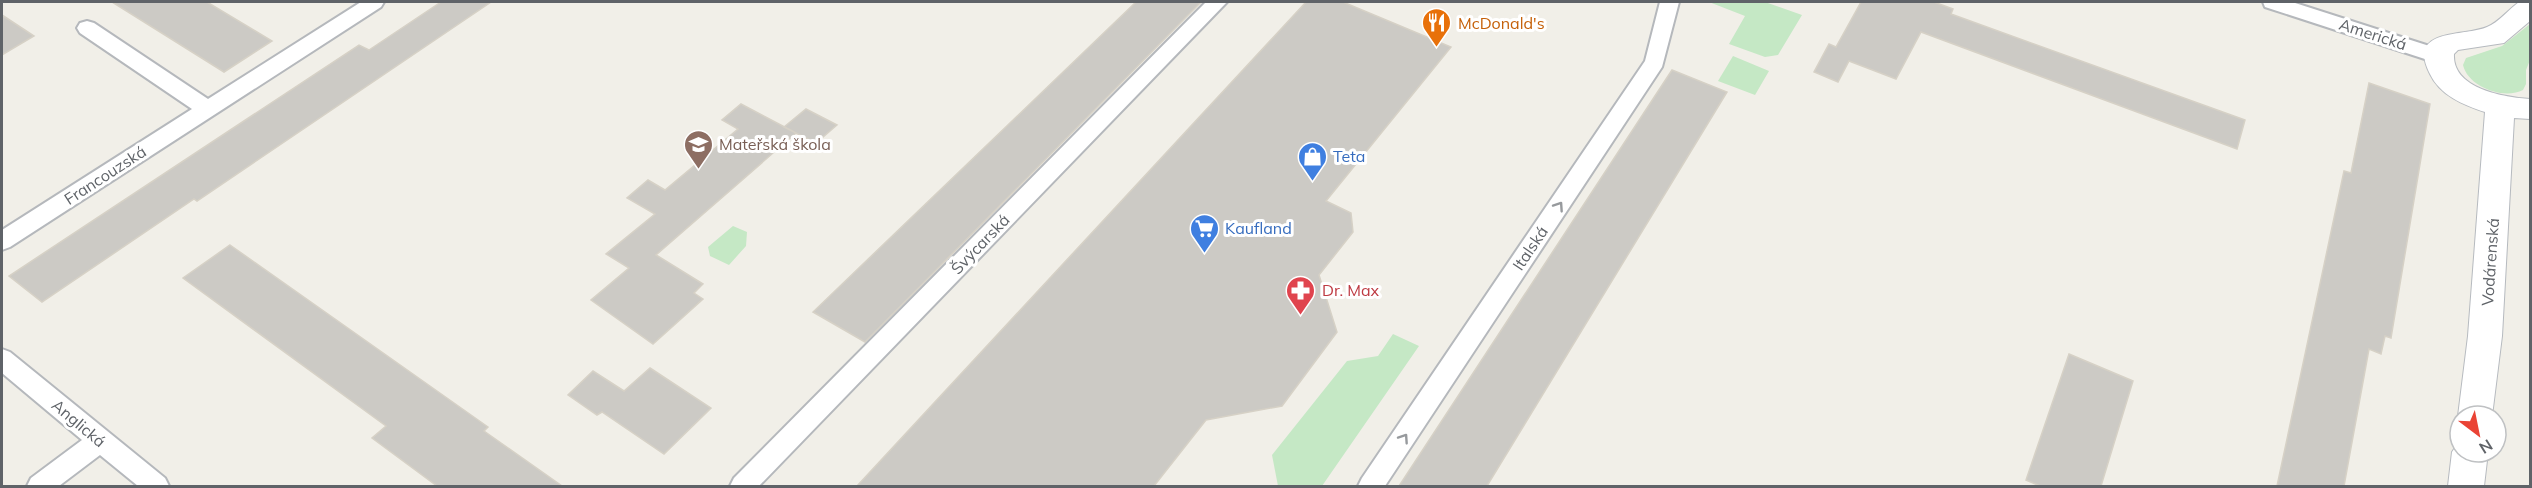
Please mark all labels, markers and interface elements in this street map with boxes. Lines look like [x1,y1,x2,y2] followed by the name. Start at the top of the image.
[1421,7,1453,49] restaurant icon: McDonald's
[1458,13,1545,33] place label: McDonald's
[2337,14,2409,54] street label: Americká
[682,128,714,170] school or university icon: Mateřská škola
[719,134,831,154] place label: Mateřská škola
[1296,140,1328,182] shop icon: Teta
[60,141,150,209] street label: Francouzská
[1333,146,1365,166] place label: Teta
[1551,202,1563,212] one-way arrow
[946,210,1014,278] street label: Švýcarská
[1188,212,1220,254] supermarket icon: Kaufland
[2477,217,2503,307] street label: Vodárenská
[1225,218,1292,238] place label: Kaufland
[1508,222,1552,274] street label: Italská
[1285,274,1317,316] pharmacy icon: Dr. Max
[1322,280,1380,300] place label: Dr. Max
[48,395,110,451] street label: Anglická
[2448,404,2508,464] north arrow
[1396,434,1408,444] one-way arrow
[2476,435,2496,458] text: N

